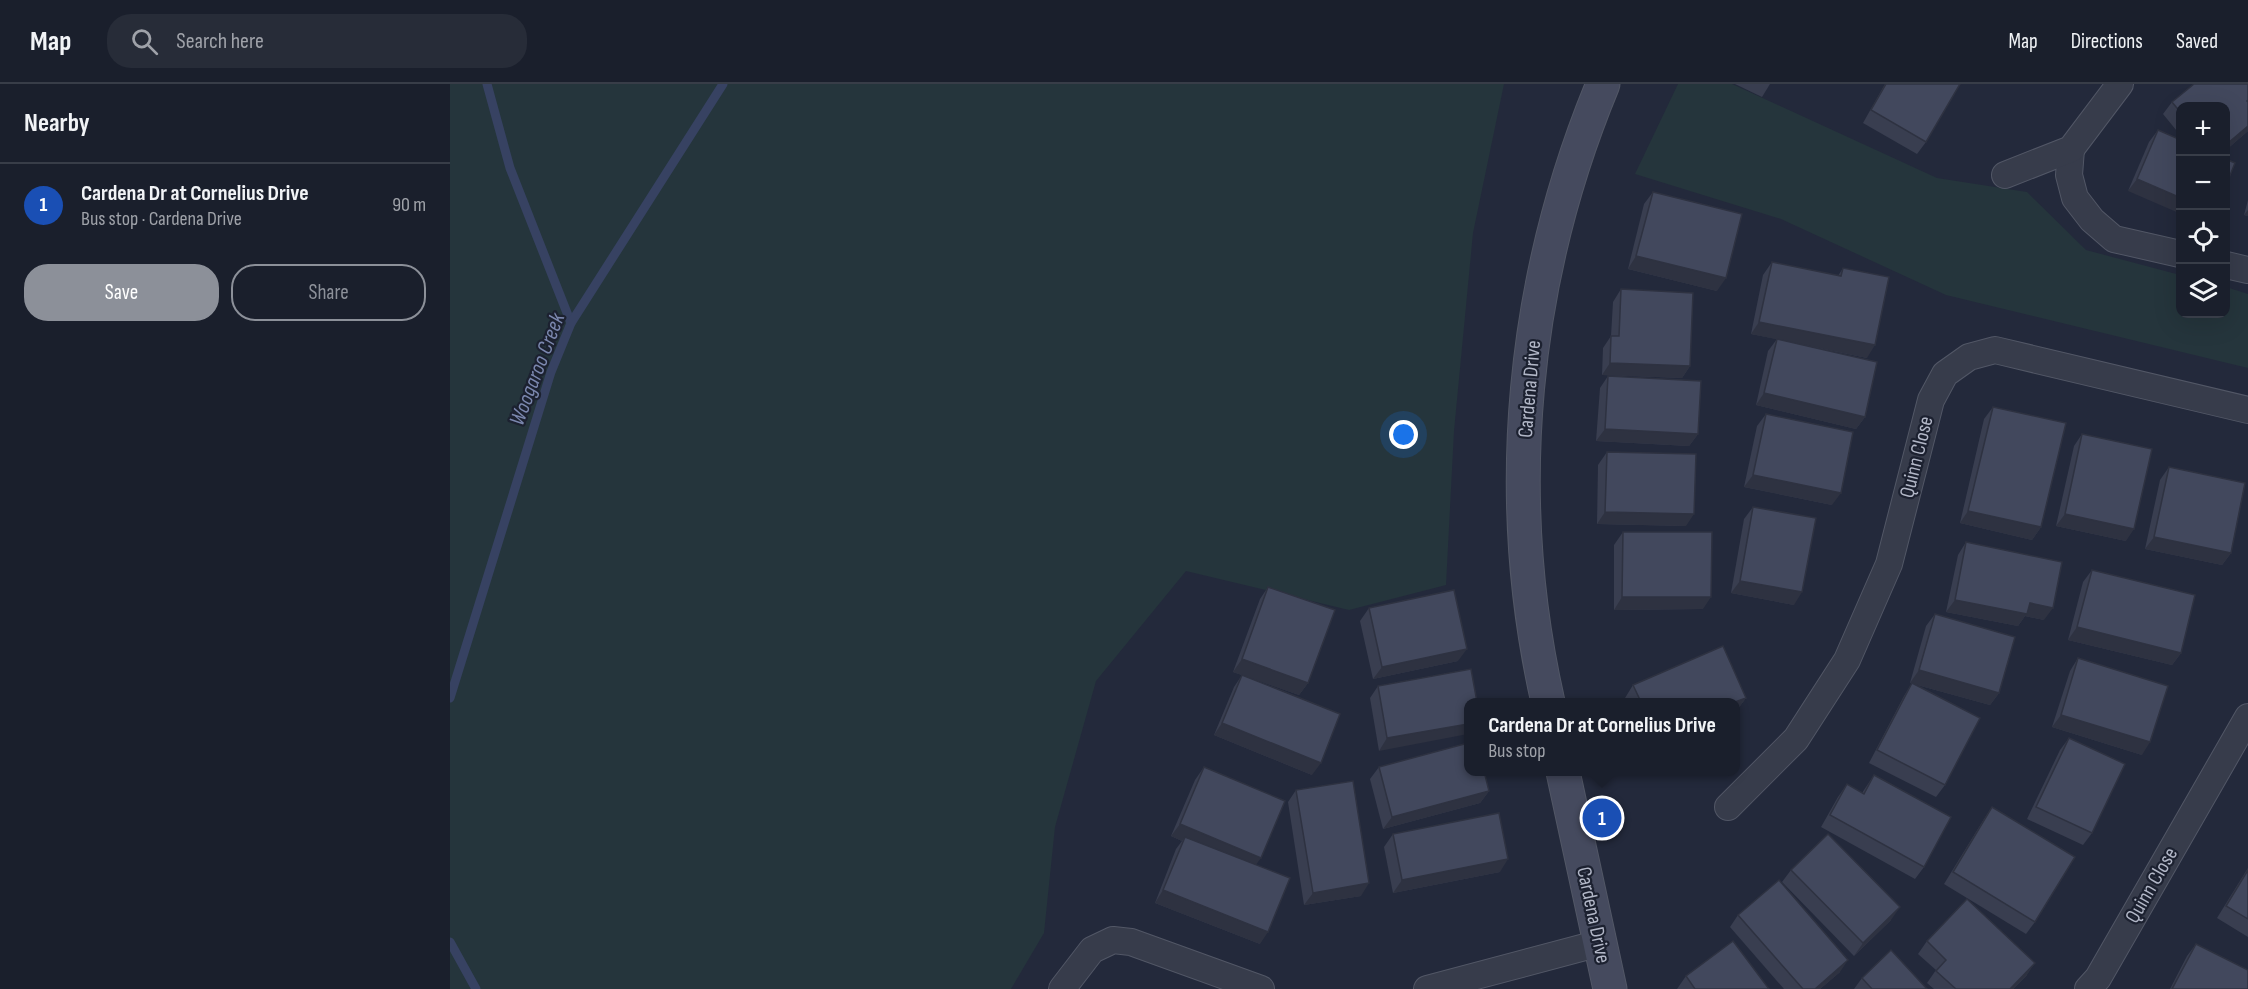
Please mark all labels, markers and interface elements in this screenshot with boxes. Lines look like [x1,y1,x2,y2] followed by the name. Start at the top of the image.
[107,14,527,68] search box
[30,25,71,58] text: Map
[128,25,161,58] icon: search
[176,28,264,55] text: Search here
[2008,29,2038,54] text: Map
[2071,29,2143,54] text: Directions
[2176,29,2218,54] text: Saved
[2176,102,2230,318] map controls
[2176,102,2230,156] button: +
[24,108,90,139] text: Nearby
[2176,156,2230,210] button: −
[81,180,309,207] text: Cardena Dr at Cornelius Drive
[40,193,47,217] text: 1
[392,193,426,217] text: 90 m
[81,207,242,231] text: Bus stop · Cardena Drive
[2176,210,2230,264] button: locate
[24,264,219,321] button: Save
[231,264,426,321] button: Share
[2176,264,2230,318] button: layers
[504,309,571,430] water label: Woogaroo Creek
[1513,339,1546,439] street label: Cardena Drive
[1894,414,1939,500] street label: Quinn Close
[1389,420,1418,449] your location
[1464,698,1740,776] popup
[1488,712,1716,739] text: Cardena Dr at Cornelius Drive
[1488,739,1546,763] text: Bus stop
[1582,796,1622,840] pin: 1
[2120,843,2183,928] street label: Quinn Close
[1571,865,1616,966] street label: Cardena Drive

